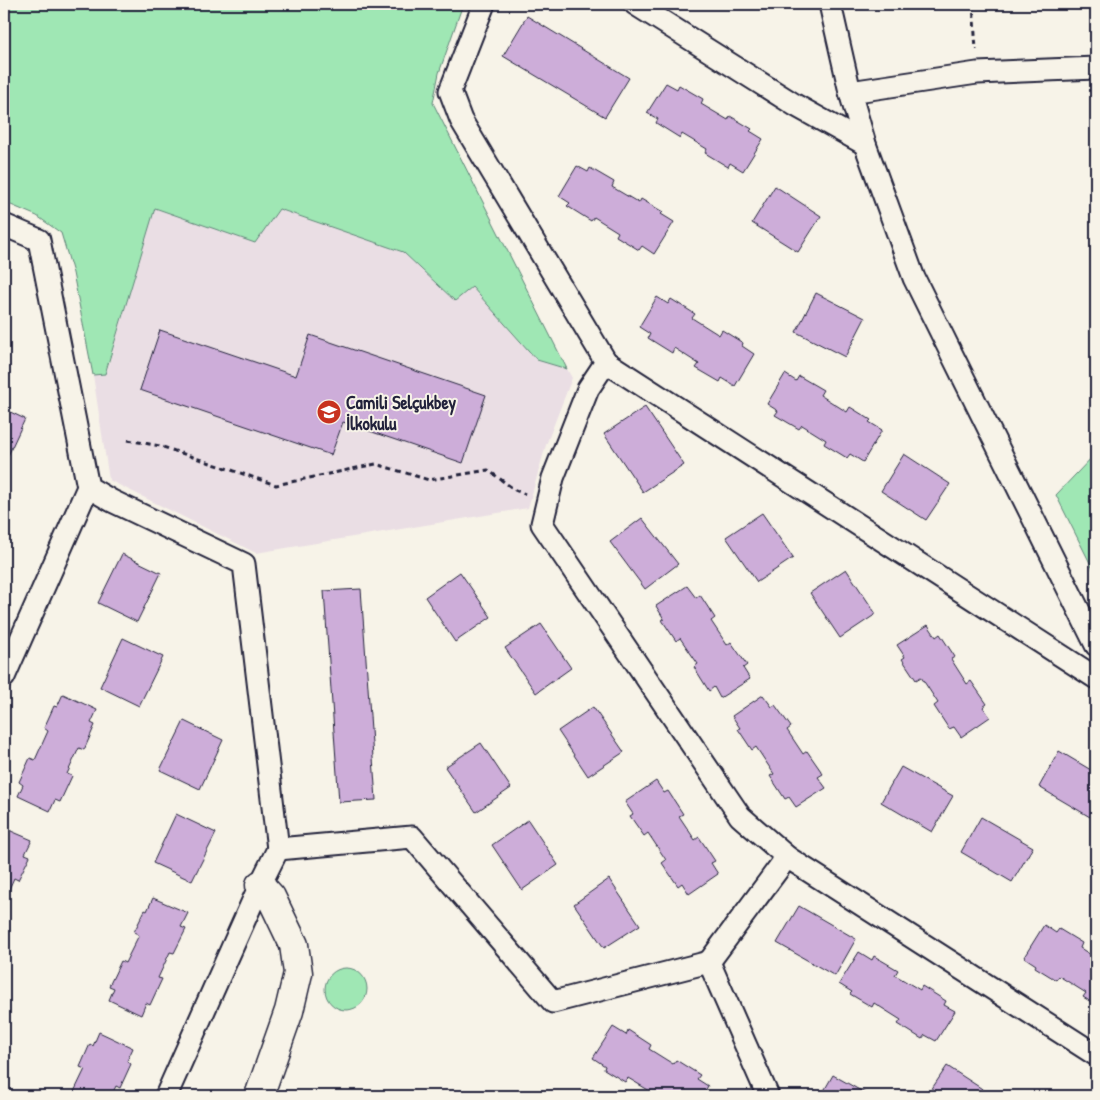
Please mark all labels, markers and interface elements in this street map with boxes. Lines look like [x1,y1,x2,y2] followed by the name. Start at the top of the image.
[346,390,457,436] place label: Camili Selçukbey İlkokulu
[316,399,342,425] school or university icon: Camili Selçukbey İlkokulu

